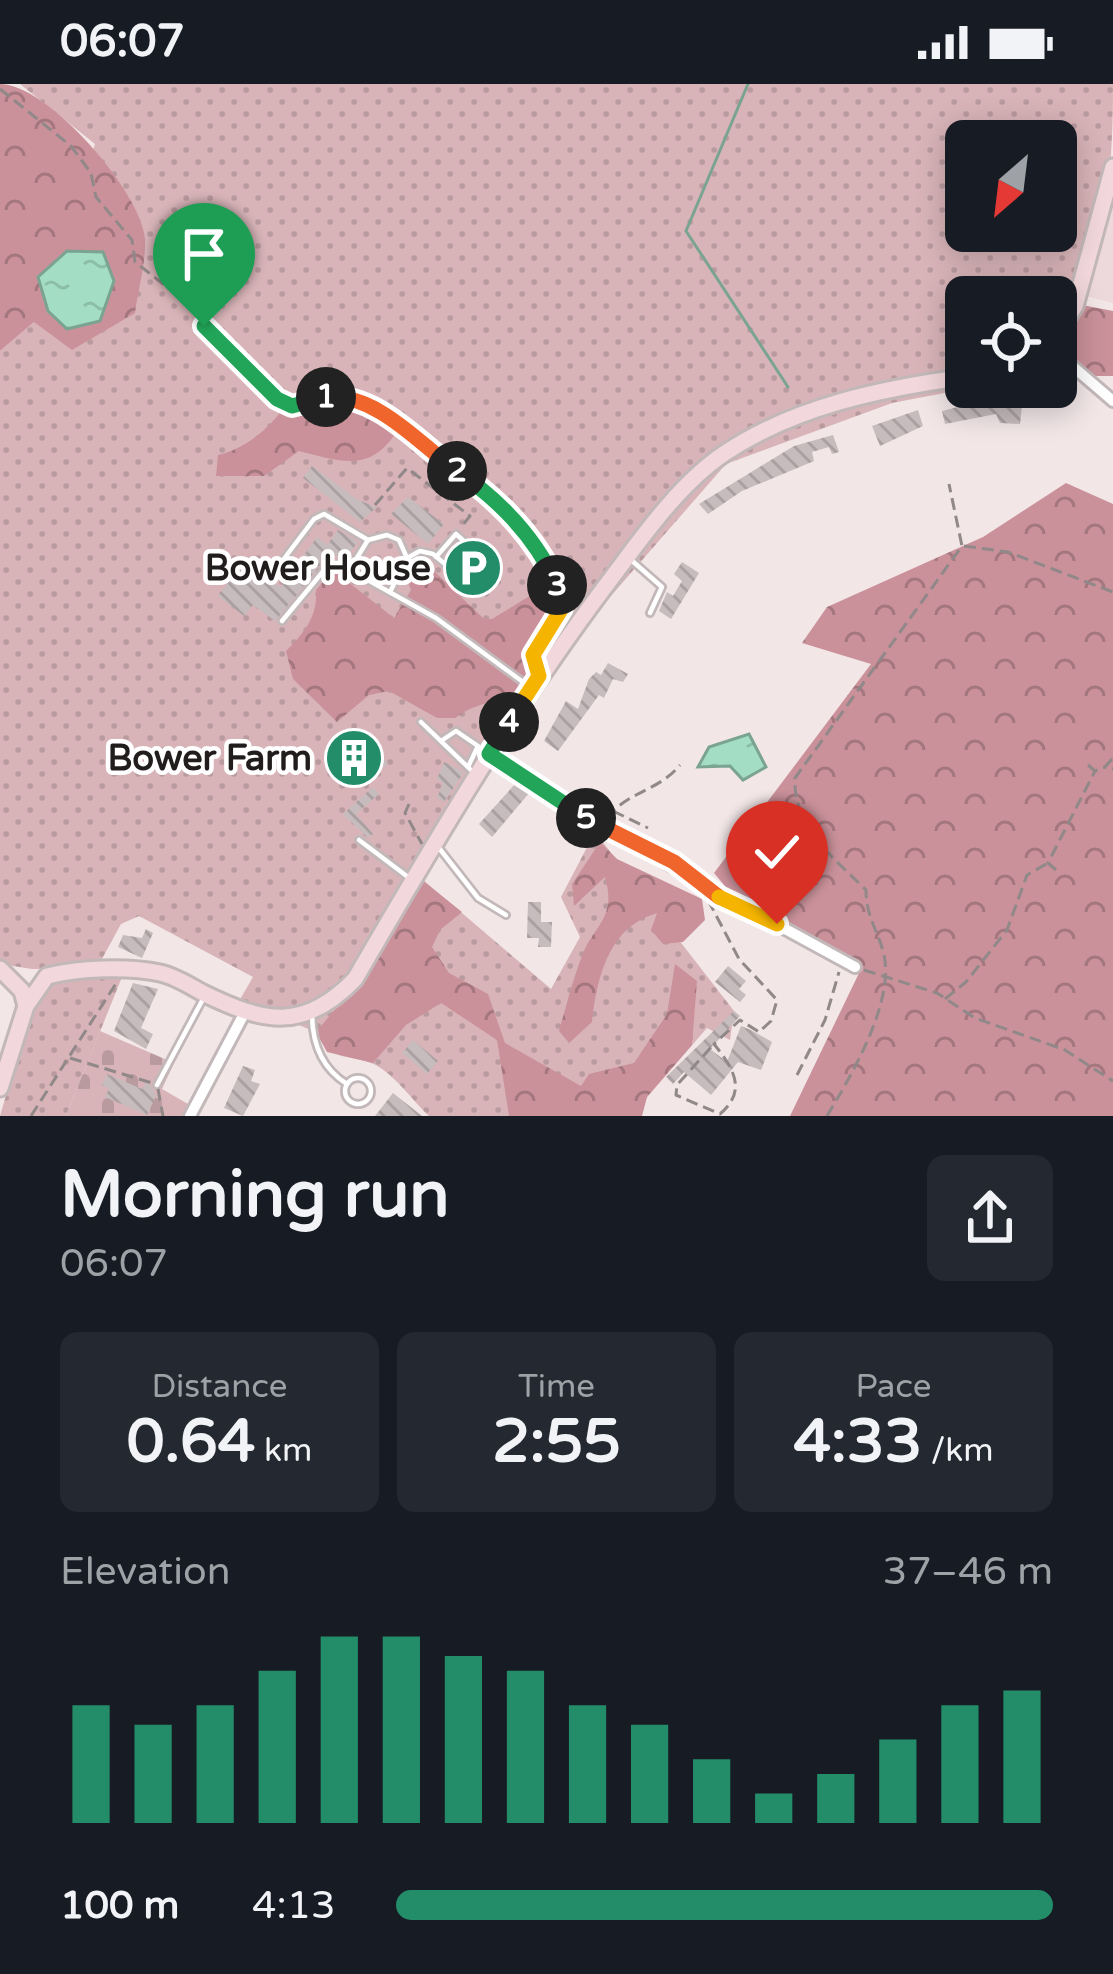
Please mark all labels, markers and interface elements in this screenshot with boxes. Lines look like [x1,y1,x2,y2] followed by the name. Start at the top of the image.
[60,15,185,69] text: 06:07
[945,120,1077,252] north arrow
[945,120,1077,408] map controls
[153,203,255,326] pin
[171,221,237,287] icon: arrive
[945,276,1077,408] button: locate
[296,367,356,427] pin: 1
[316,377,336,416] text: 1
[427,441,487,501] pin: 2
[447,451,467,490] text: 2
[442,537,504,599] parking icon: Bower House
[205,547,431,590] place label: Bower House
[527,555,587,615] pin: 3
[547,565,567,604] text: 3
[479,692,539,752] pin: 4
[499,702,519,741] text: 4
[323,727,385,789] building icon: Bower Farm
[108,737,312,780] place label: Bower Farm
[556,788,616,848] pin: 5
[576,798,596,837] text: 5
[726,801,828,924] pin
[744,819,810,885] icon: check
[60,1155,450,1235] text: Morning run
[927,1155,1053,1281] button: share
[60,1240,168,1287] text: 06:07
[152,1367,287,1406] text: Distance
[518,1367,595,1406] text: Time
[856,1367,932,1406] text: Pace
[127,1406,255,1478] text: 0.64
[492,1406,621,1478] text: 2:55
[793,1406,922,1478] text: 4:33
[255,1431,312,1470] text: km
[922,1431,994,1470] text: /km
[60,1548,230,1595] text: Elevation
[883,1548,1053,1595] text: 37–46 m
[60,1882,179,1929] text: 100 m
[252,1882,336,1929] text: 4:13

